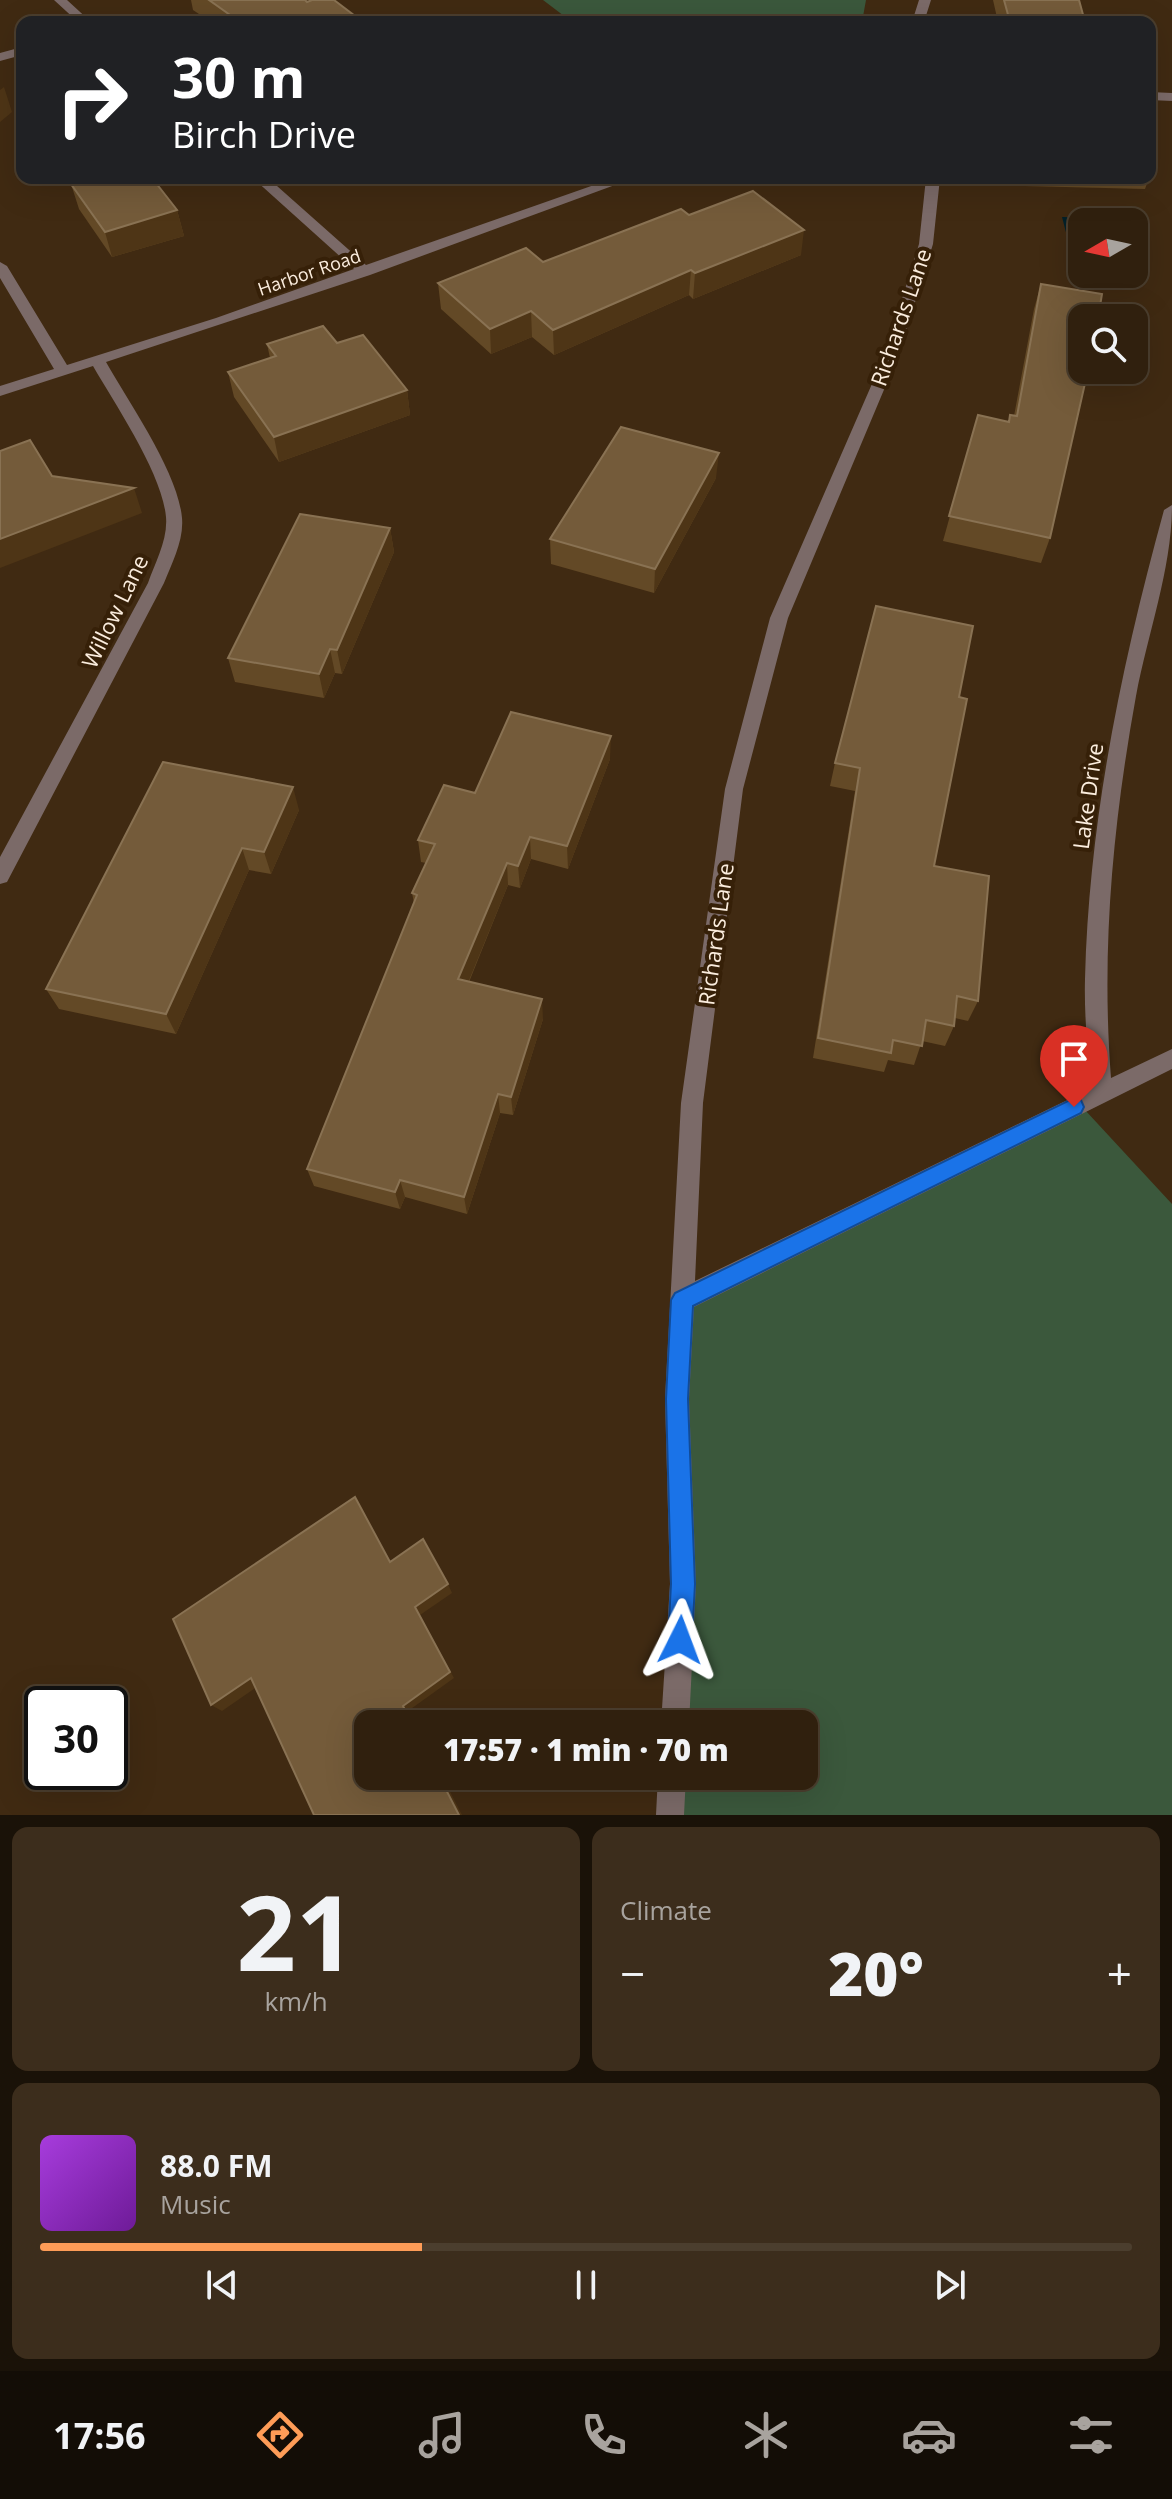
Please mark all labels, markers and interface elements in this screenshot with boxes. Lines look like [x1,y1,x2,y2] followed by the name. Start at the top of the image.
[172,38,306,114] text: 30 m
[40,48,144,152] icon: right
[172,110,356,159] text: Birch Drive
[1068,208,1148,288] north arrow
[1068,208,1148,384] map controls
[254,243,364,301] street label: Harbor Road
[862,244,938,390] street label: Richards Lane
[1068,304,1148,384] button: search
[74,549,154,673] street label: Willow Lane
[1065,741,1109,851] street label: Lake Drive
[690,861,740,1007] street label: Richards Lane
[1040,1025,1108,1107] pin
[1052,1037,1096,1081] icon: arrive
[638,1598,722,1682] position arrow
[24,1686,128,1790] speed limit sign: 30
[443,1729,729,1770] text: 17:57 · 1 min · 70 m
[237,1860,355,2001] text: 21
[620,1892,712,1928] text: Climate
[828,1932,924,2014] text: 20°
[620,1943,645,2003] text: −
[1107,1943,1132,2003] text: +
[264,1983,328,2019] text: km/h
[160,2145,273,2186] text: 88.0 FM
[160,2186,231,2222] text: Music
[200,2263,244,2307] icon: previous
[564,2263,608,2307] icon: pause
[928,2263,972,2307] icon: next
[252,2407,308,2463] icon: directions
[414,2407,470,2463] icon: music
[576,2407,632,2463] icon: phone
[738,2407,794,2463] icon: climate
[901,2407,957,2463] icon: car
[1063,2407,1119,2463] icon: filters
[53,2411,146,2460] text: 17:56

